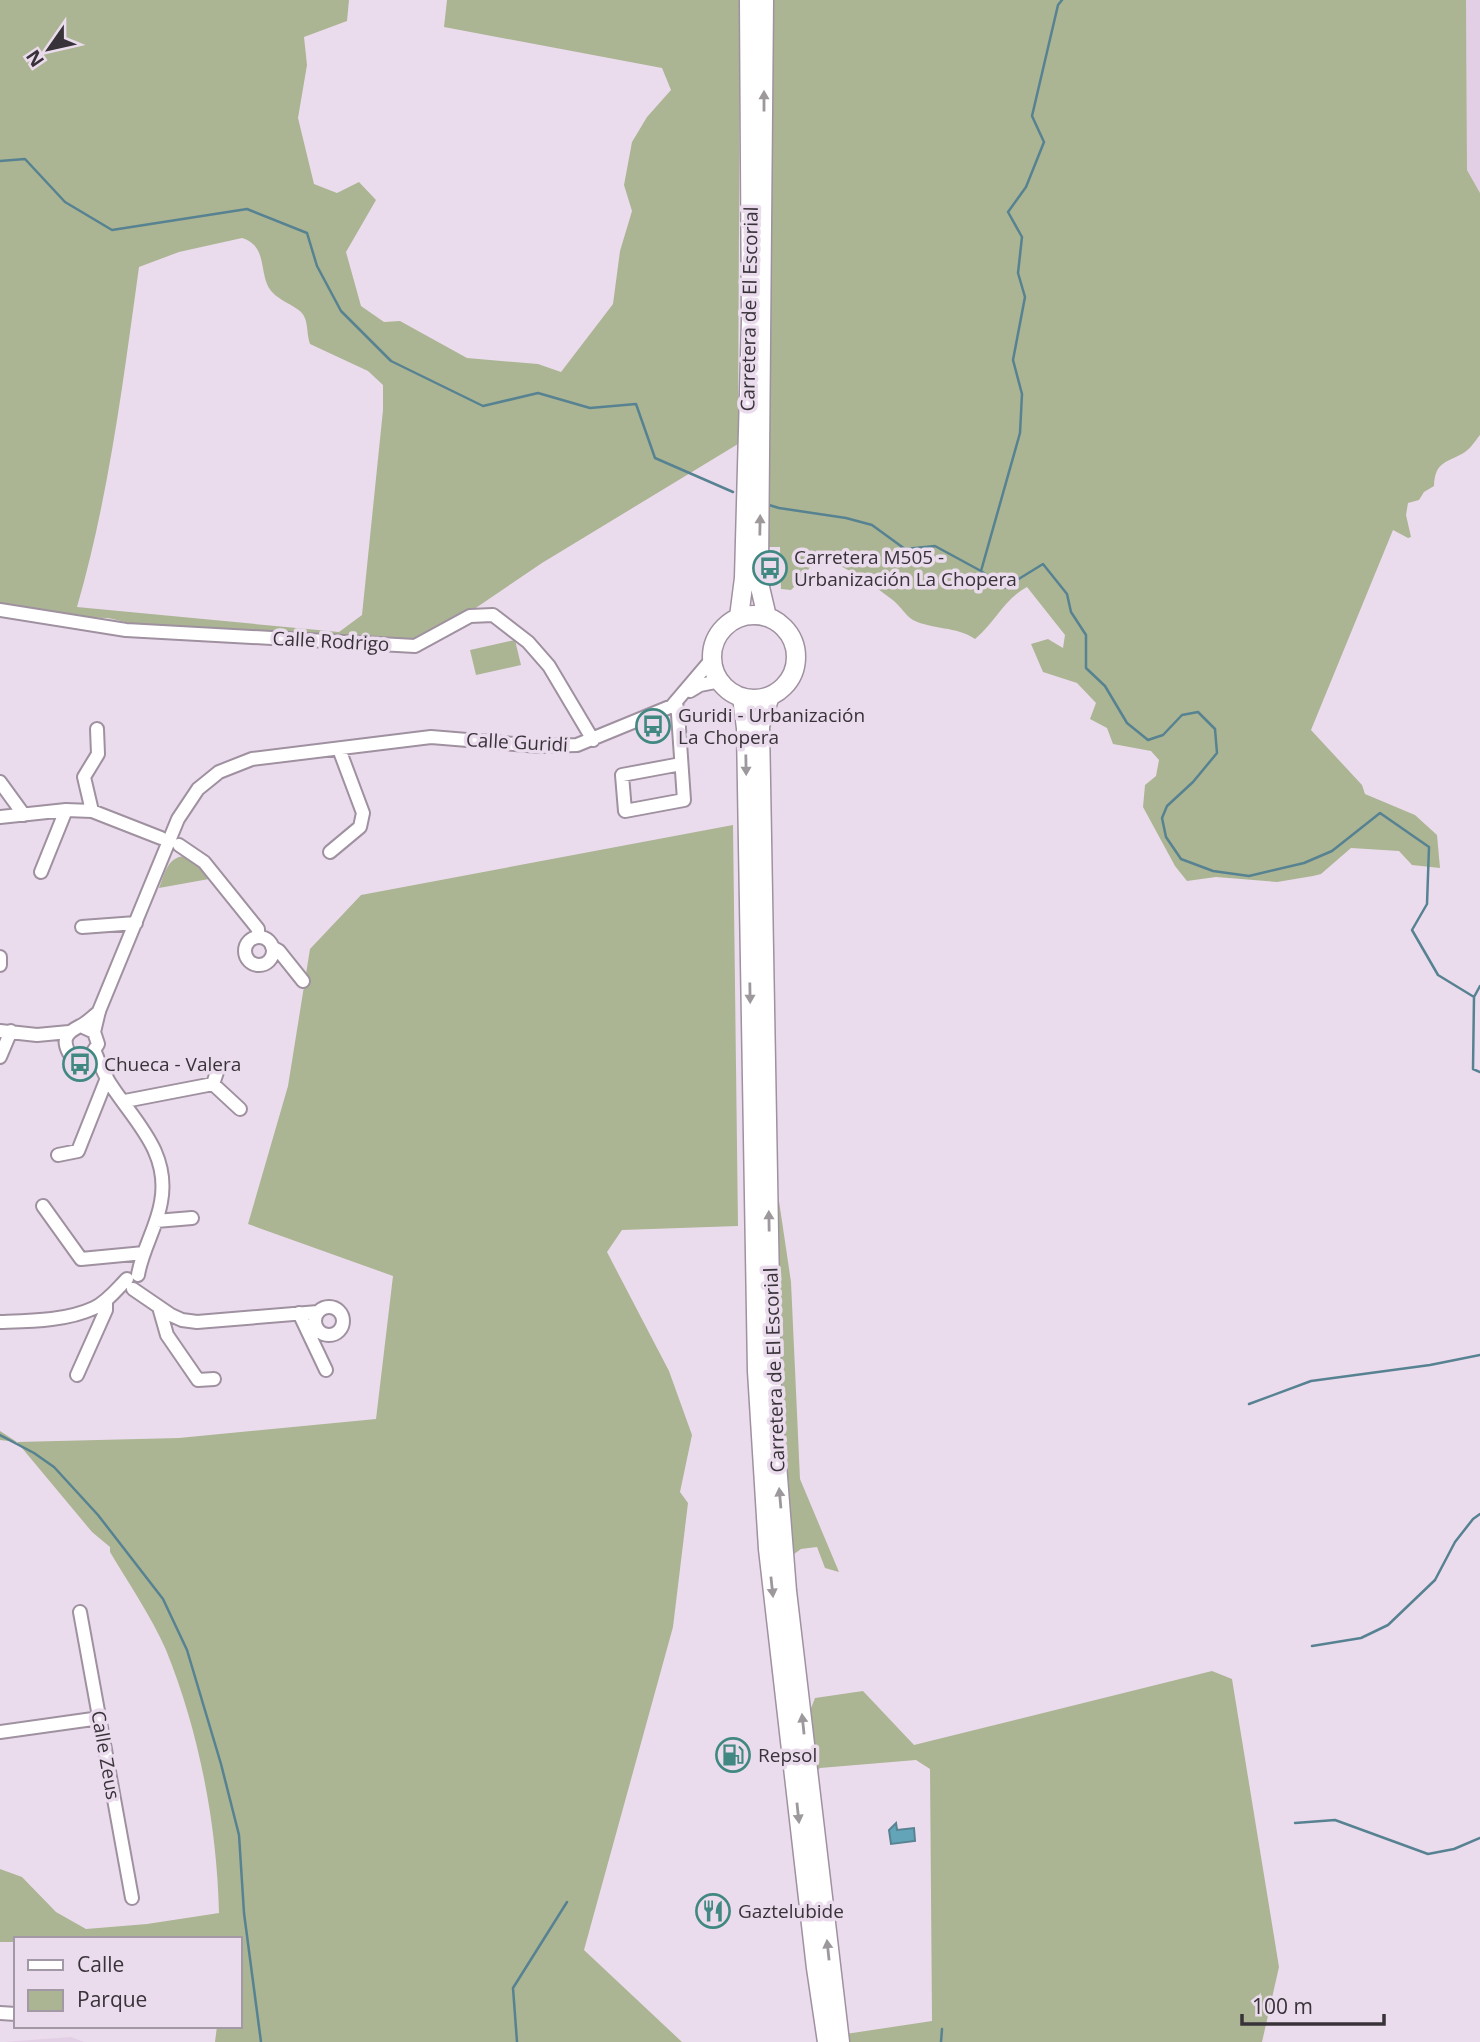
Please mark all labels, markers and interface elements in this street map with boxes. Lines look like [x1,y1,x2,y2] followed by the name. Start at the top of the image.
[14,14,84,84] north arrow
[20,45,50,72] text: N
[758,90,770,112] one-way arrow
[734,206,764,412] street label: Carretera de El Escorial
[754,514,766,536] one-way arrow
[794,544,1017,592] place label: Carretera M505 - Urbanización La Chopera
[751,549,789,587] bus stop icon: Carretera M505 - Urbanización La Chopera
[272,625,390,657] street label: Calle Rodrigo
[678,702,865,750] place label: Guridi - Urbanización La Chopera
[634,707,672,745] bus stop icon: Guridi - Urbanización La Chopera
[465,726,569,758] street label: Calle Guridi
[741,754,752,776] one-way arrow
[744,982,756,1004] one-way arrow
[61,1045,99,1083] bus stop icon: Chueca - Valera
[104,1051,241,1077] place label: Chueca - Valera
[763,1210,775,1232] one-way arrow
[757,1267,791,1473] street label: Carretera de El Escorial
[774,1486,785,1508] one-way arrow
[767,1576,778,1598] one-way arrow
[85,1708,127,1802] street label: Calle Zeus
[797,1713,808,1735] one-way arrow
[714,1736,752,1774] fuel station icon: Repsol
[758,1742,817,1768] place label: Repsol
[792,1802,803,1824] one-way arrow
[694,1892,732,1930] restaurant icon: Gaztelubide
[738,1898,844,1924] place label: Gaztelubide
[14,1937,242,2028] legend
[822,1939,833,1961] one-way arrow
[77,1950,124,1978] text: Calle
[1242,1982,1384,2026] scale bar
[77,1985,147,2013] text: Parque
[1252,1992,1313,2020] text: 100 m

